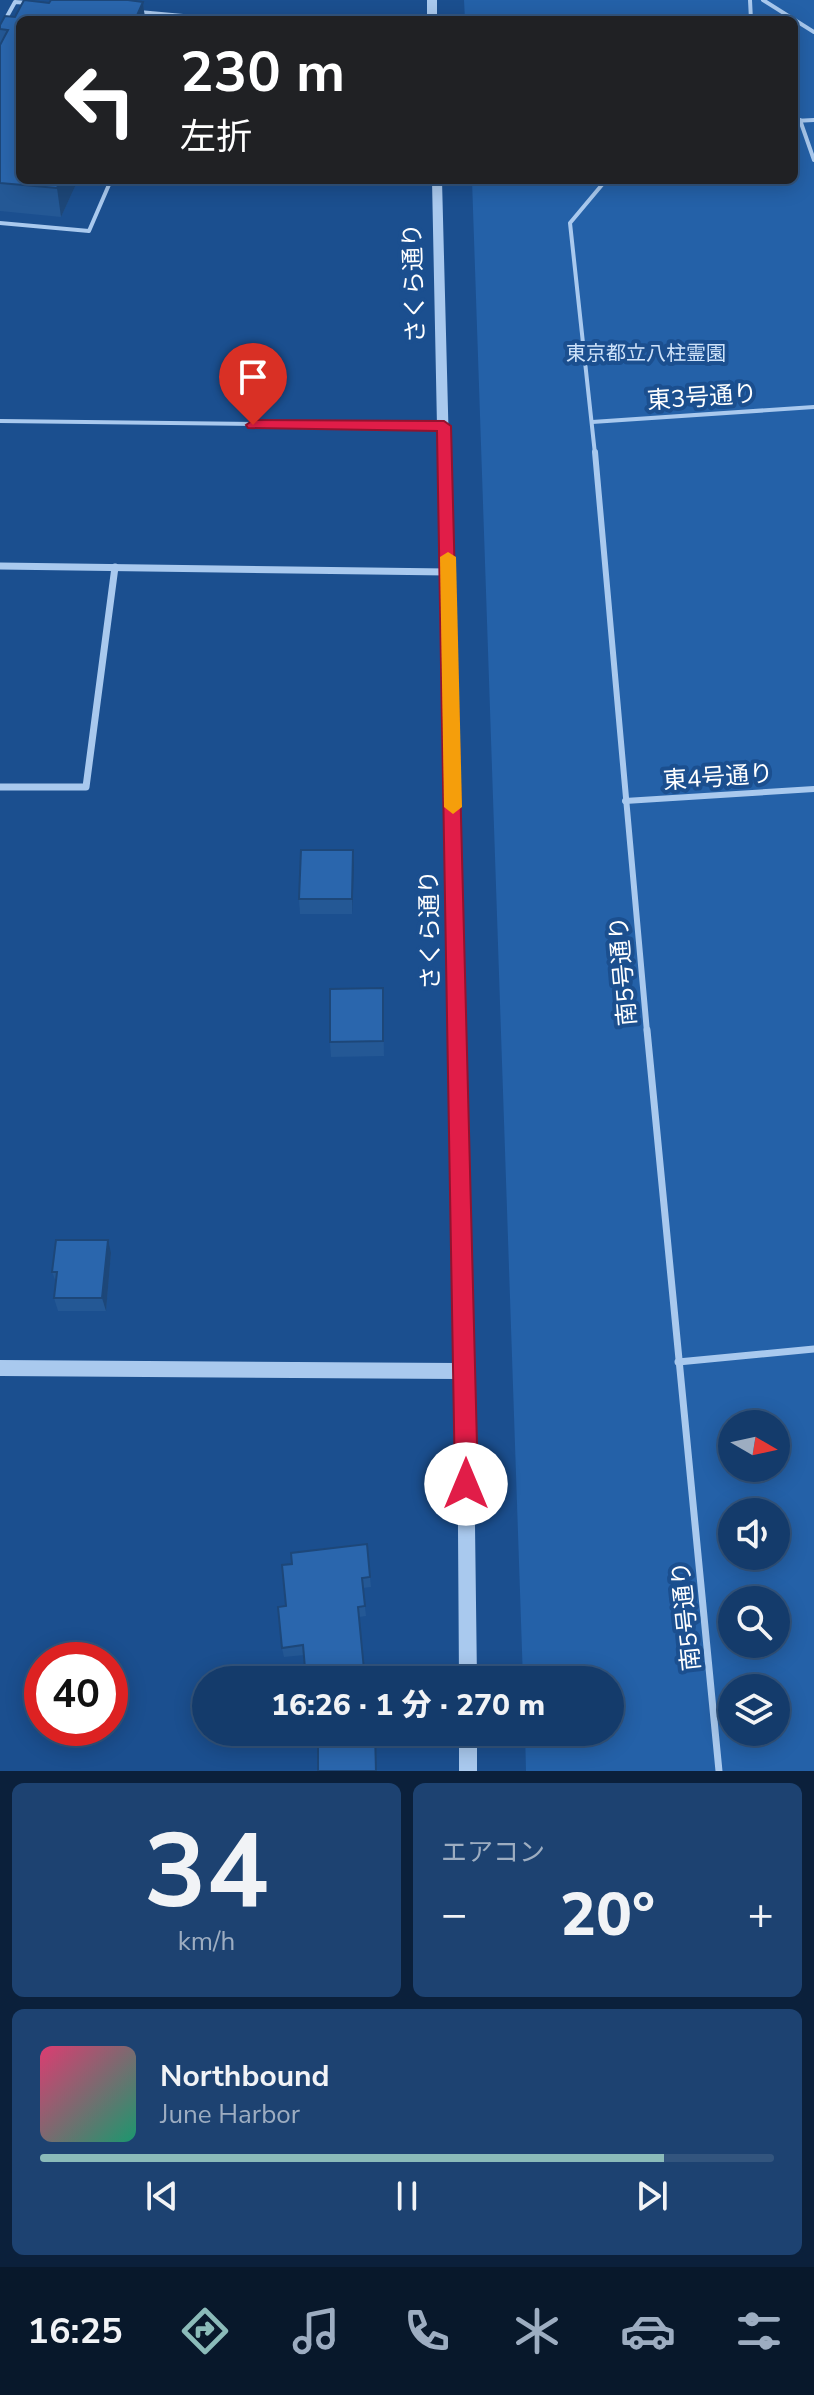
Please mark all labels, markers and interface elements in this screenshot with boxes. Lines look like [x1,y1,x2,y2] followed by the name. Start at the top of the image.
[180,34,345,111] text: 230 m
[48,48,152,152] icon: left
[180,113,252,162] text: 左折
[396,222,432,344] street label: さくら通り
[566,340,726,367] park label: 東京都立八柱霊園
[219,343,287,425] pin
[231,355,275,399] icon: arrive
[646,377,758,417] street label: 東3号通り
[662,757,774,797] street label: 東4号通り
[413,870,447,990] street label: さくら通り
[602,915,644,1027] street label: 南5号通り
[718,1410,790,1482] north arrow
[718,1410,790,1746] map controls
[424,1442,508,1526] position arrow
[718,1498,790,1570] button: sound
[664,1559,708,1673] street label: 南5号通り
[718,1586,790,1658] button: search
[24,1642,128,1746] speed limit sign: 40
[718,1674,790,1746] button: layers
[271,1685,545,1726] text: 16:26 · 1 分 · 270 m
[144,1801,269,1943] text: 34
[441,1835,545,1870] text: エアコン
[560,1874,655,1956] text: 20°
[441,1885,467,1945] text: −
[748,1885,774,1945] text: +
[178,1924,235,1959] text: km/h
[160,2056,330,2097] text: Northbound
[160,2097,300,2132] text: June Harbor
[140,2174,184,2218] icon: previous
[385,2174,429,2218] icon: pause
[630,2174,674,2218] icon: next
[177,2303,233,2359] icon: directions
[288,2303,344,2359] icon: music
[399,2303,455,2359] icon: phone
[509,2303,565,2359] icon: climate
[620,2303,676,2359] icon: car
[731,2303,787,2359] icon: filters
[27,2307,123,2356] text: 16:25

